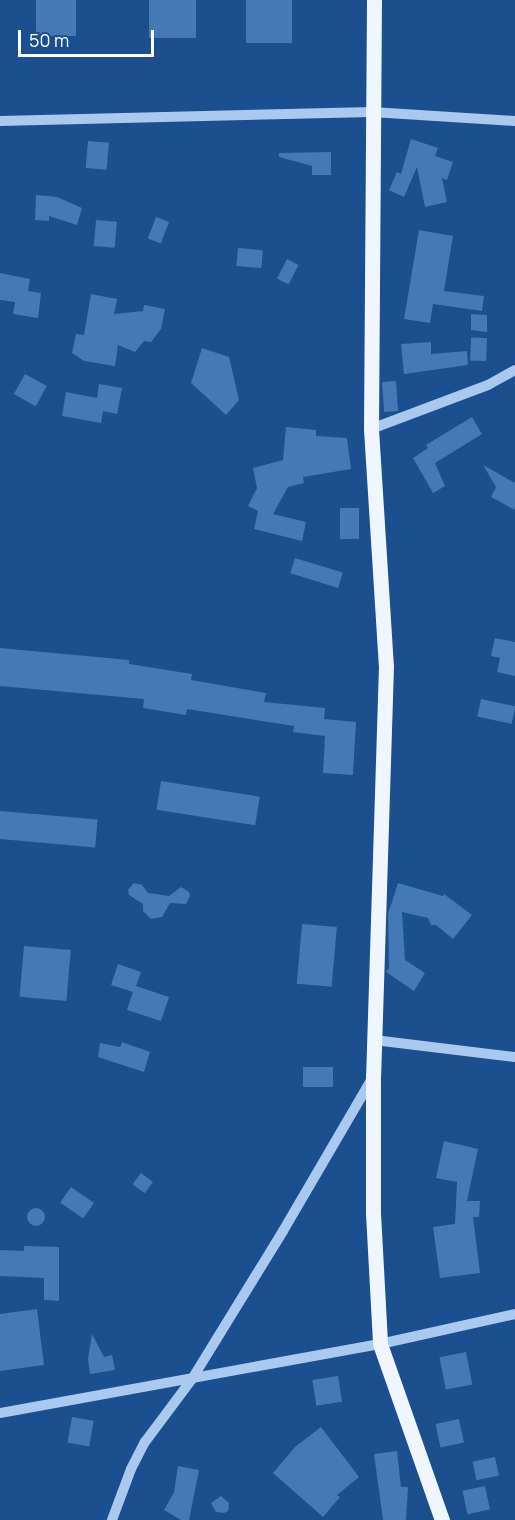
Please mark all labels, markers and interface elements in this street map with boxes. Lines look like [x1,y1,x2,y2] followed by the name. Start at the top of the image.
[21,18,158,56] scale bar
[29,28,69,52] text: 50 m

